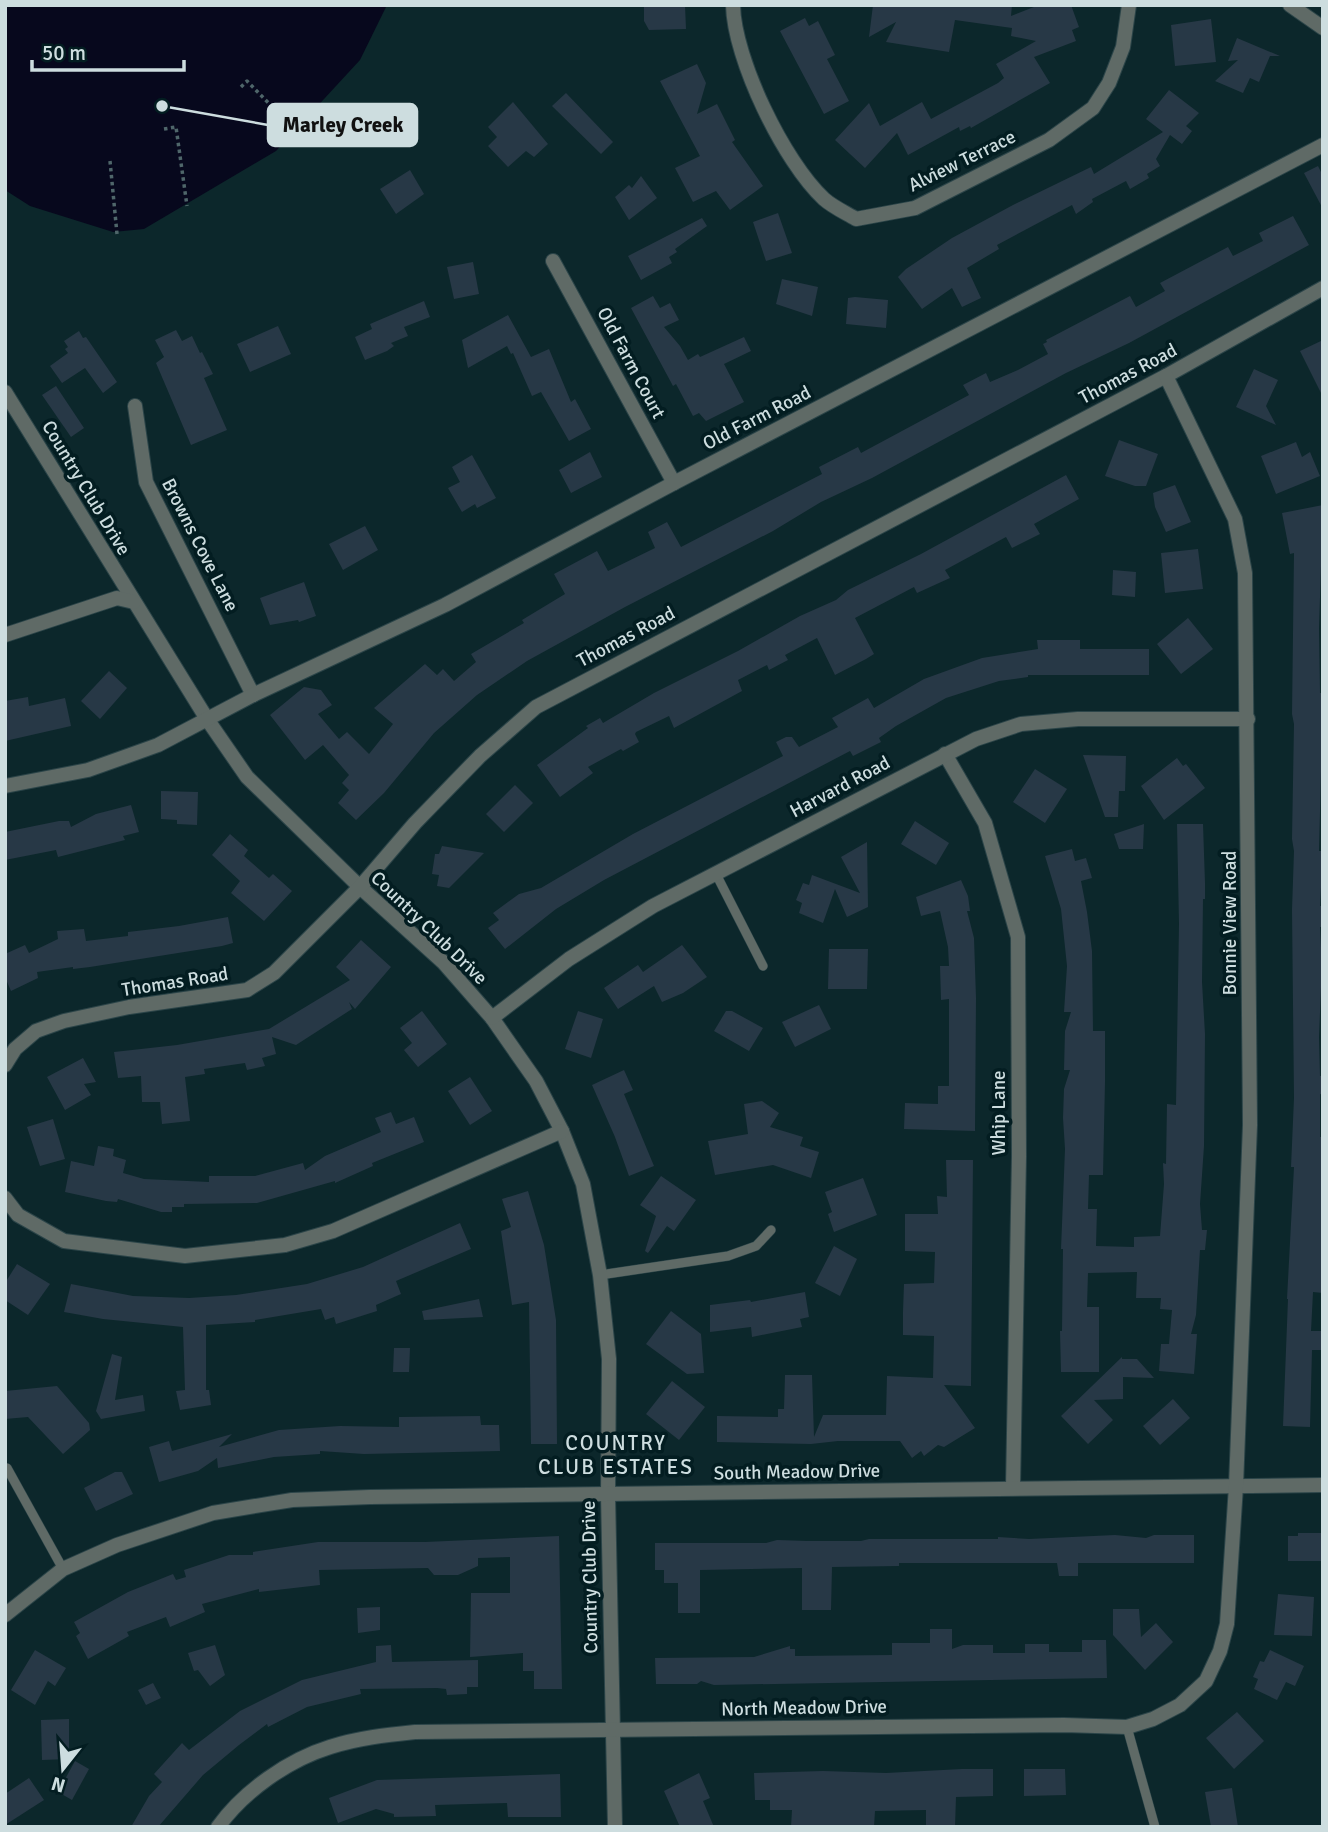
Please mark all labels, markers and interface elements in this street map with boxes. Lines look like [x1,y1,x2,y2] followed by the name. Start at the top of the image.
[32,28,184,72] scale bar
[42,40,86,66] text: 50 m
[268,104,417,146] callout: Marley Creek
[282,112,404,138] text: Marley Creek
[904,125,1020,197] street label: Alview Terrace
[592,303,671,423] street label: Old Farm Court
[1075,338,1181,410] street label: Thomas Road
[699,380,815,456] street label: Old Farm Road
[36,416,136,560] street label: Country Club Drive
[156,474,244,616] street label: Browns Cove Lane
[573,601,679,673] street label: Thomas Road
[786,751,894,823] street label: Harvard Road
[1218,851,1242,995] street label: Bonnie View Road
[366,866,492,990] street label: Country Club Drive
[120,962,230,1002] street label: Thomas Road
[987,1070,1011,1156] street label: Whip Lane
[538,1430,694,1480] district label: COUNTRY CLUB ESTATES
[714,1459,880,1485] street label: South Meadow Drive
[577,1500,603,1654] street label: Country Club Drive
[721,1695,887,1721] street label: North Meadow Drive
[28,1734,98,1804] north arrow
[48,1771,68,1798] text: N

